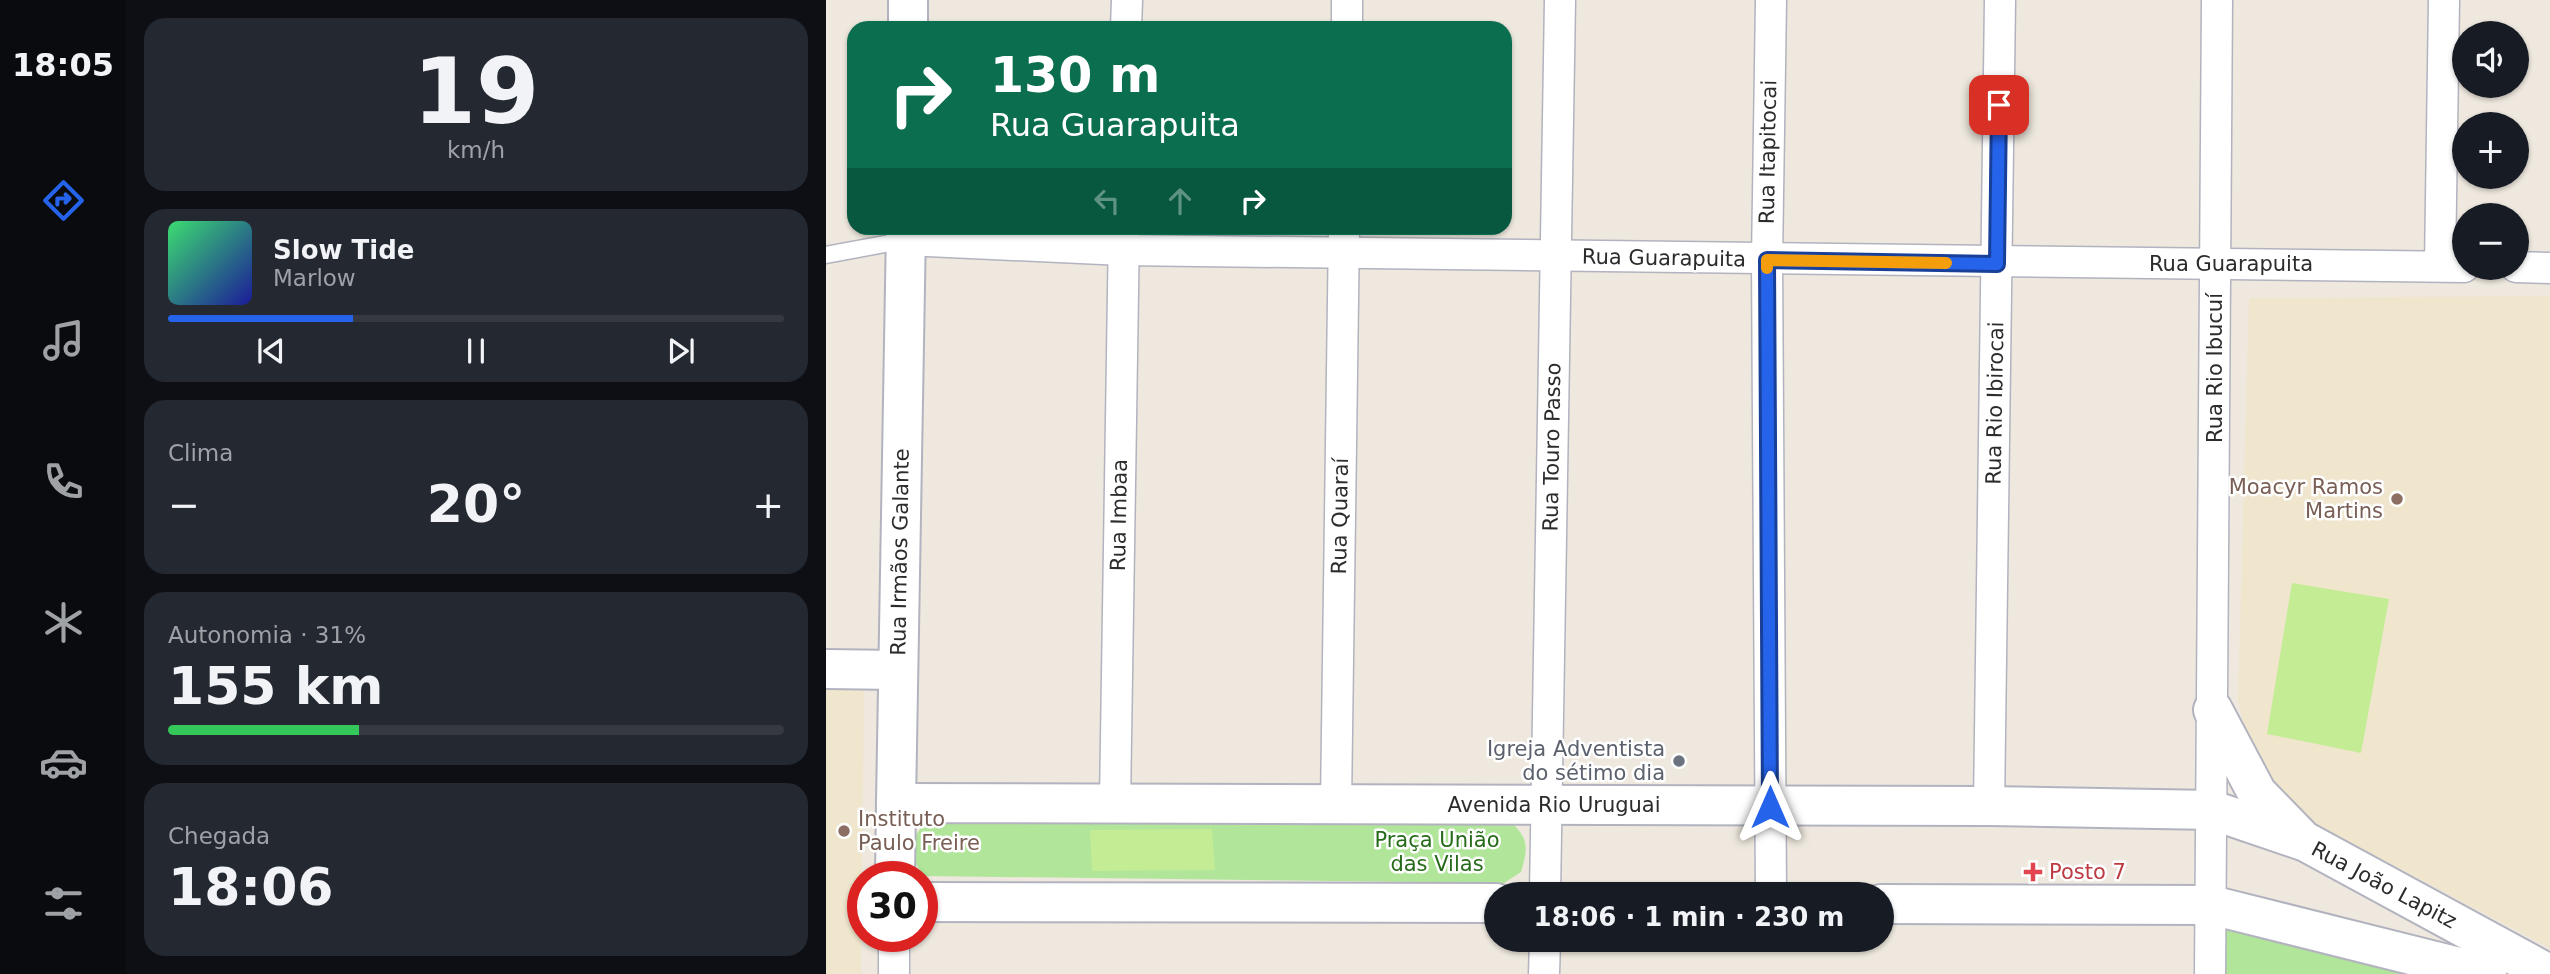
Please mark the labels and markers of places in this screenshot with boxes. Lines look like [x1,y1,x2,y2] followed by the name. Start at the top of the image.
[1969,75,2029,135] pin
[2229,475,2383,523] place label: Moacyr Ramos Martins
[2389,491,2405,507] marker: Moacyr Ramos Martins
[1487,737,1665,785] place label: Igreja Adventista do sétimo dia
[1671,753,1687,769] marker: Igreja Adventista do sétimo dia
[858,807,980,855] place label: Instituto Paulo Freire
[836,823,852,839] marker: Instituto Paulo Freire
[2049,860,2126,884] place label: Posto 7
[2023,862,2043,882] marker: Posto 7

